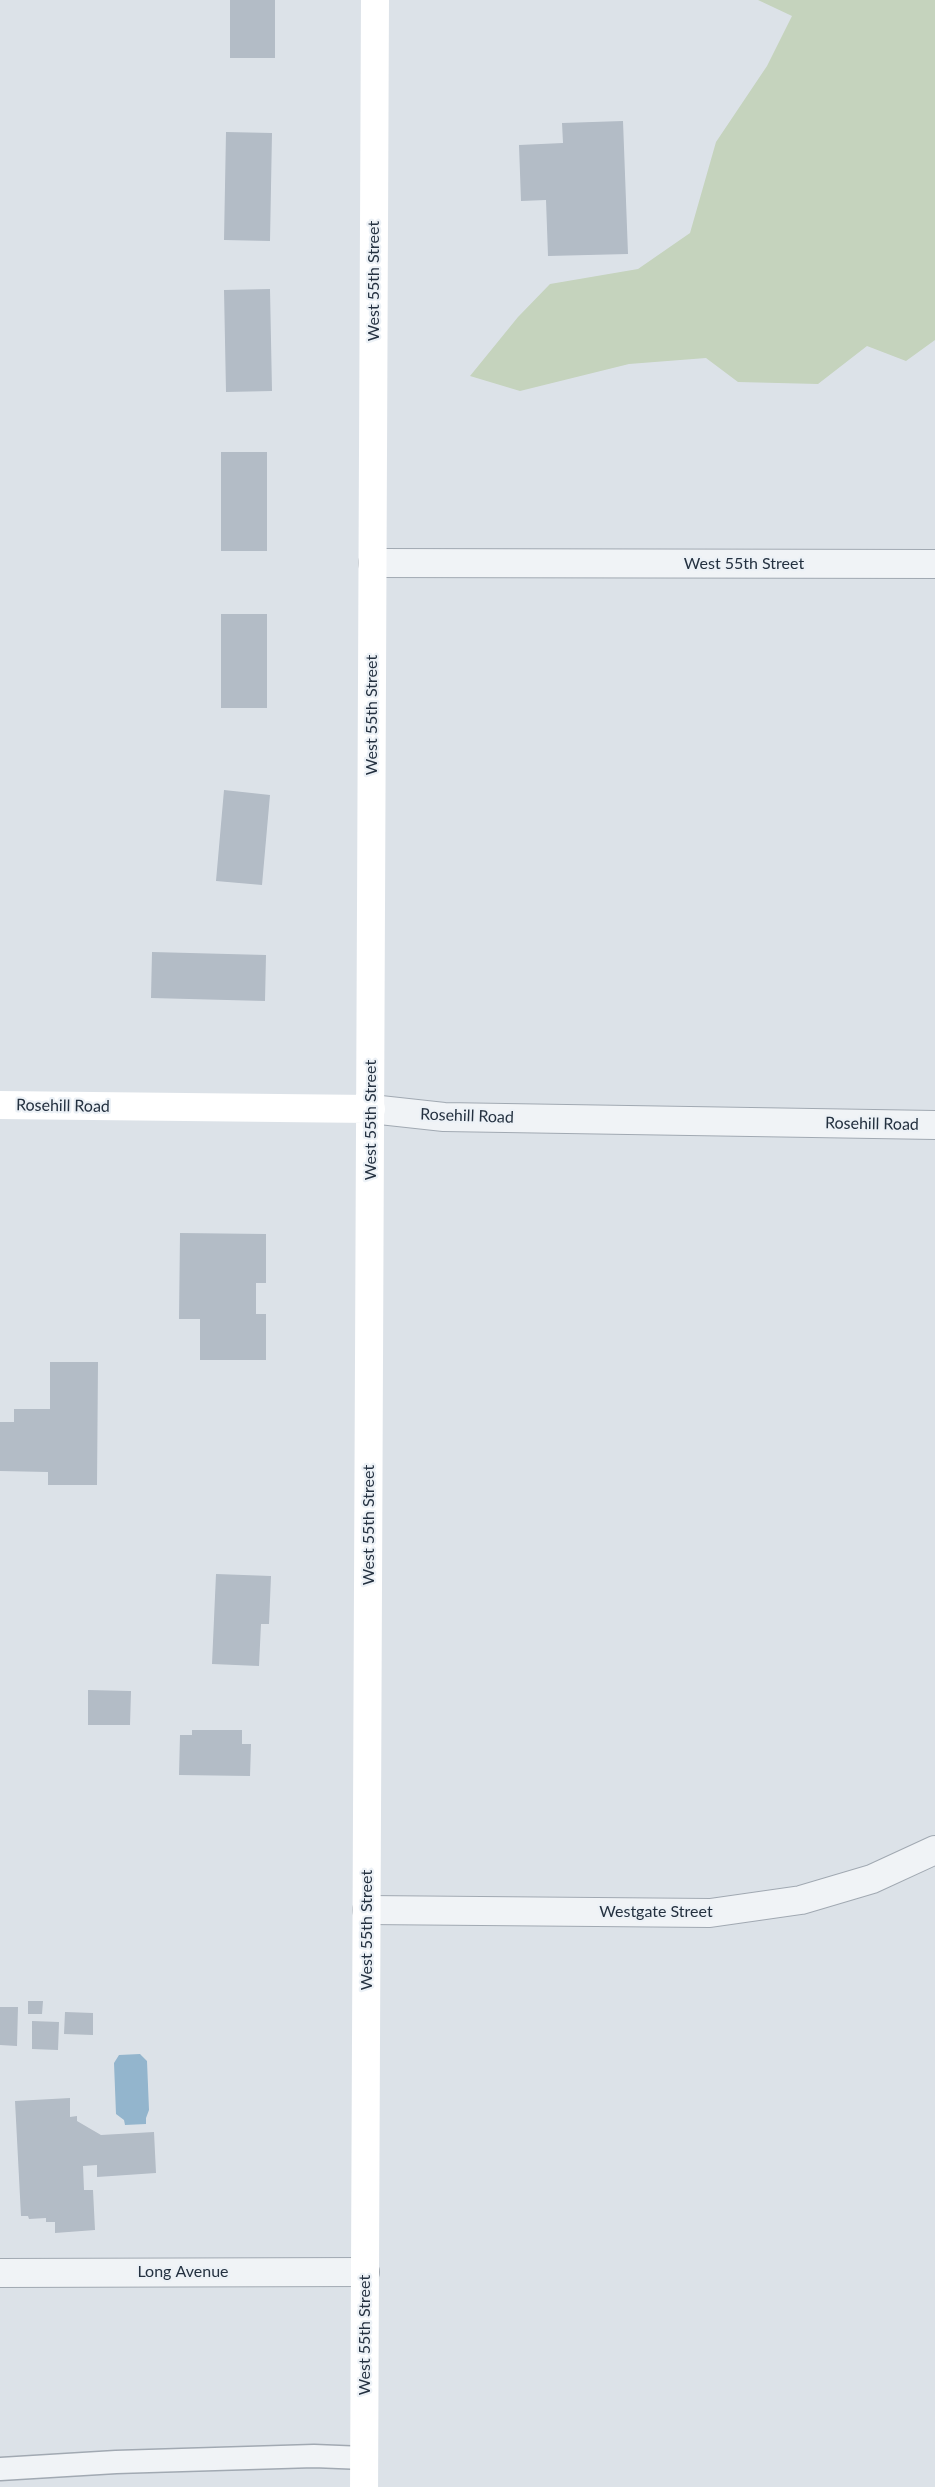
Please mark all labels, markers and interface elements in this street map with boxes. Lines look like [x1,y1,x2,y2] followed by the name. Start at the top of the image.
[364,221,384,341] street label: West 55th Street
[684,554,804,574] street label: West 55th Street
[362,655,382,775] street label: West 55th Street
[361,1060,381,1180] street label: West 55th Street
[16,1096,110,1116] street label: Rosehill Road
[420,1105,514,1127] street label: Rosehill Road
[825,1114,919,1134] street label: Rosehill Road
[359,1465,379,1585] street label: West 55th Street
[357,1870,377,1990] street label: West 55th Street
[599,1902,713,1922] street label: Westgate Street
[137,2262,229,2282] street label: Long Avenue
[355,2275,375,2395] street label: West 55th Street

